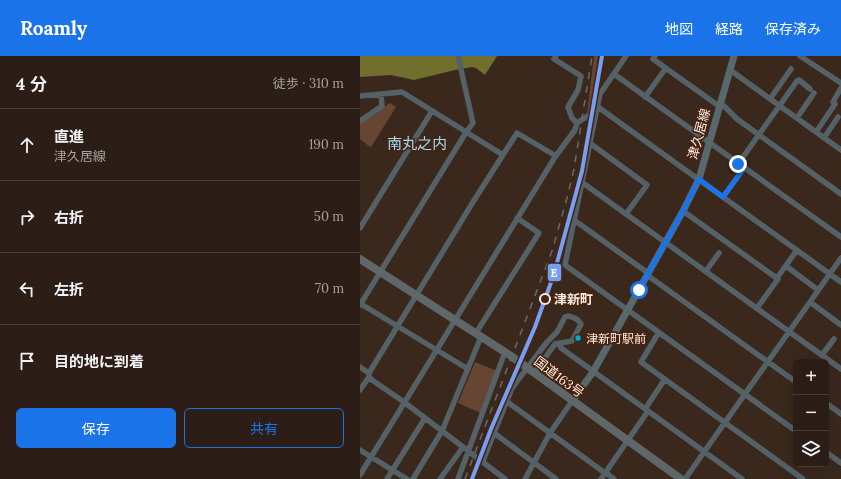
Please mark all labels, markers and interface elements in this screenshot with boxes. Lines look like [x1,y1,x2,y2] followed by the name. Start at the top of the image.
[20,16,87,40] text: Roamly
[665,20,693,38] text: 地図
[715,20,743,38] text: 経路
[765,20,821,38] text: 保存済み
[16,73,47,95] text: 4 分
[273,75,344,92] text: 徒歩 · 310 m
[684,107,714,161] street label: 津久居線
[54,127,84,146] text: 直進
[16,134,38,156] icon: ahead
[387,134,447,153] district label: 南丸之内
[309,136,344,153] text: 190 m
[54,148,106,165] text: 津久居線
[729,155,747,173] route end
[16,206,38,228] icon: right
[54,208,84,227] text: 右折
[314,208,344,225] text: 50 m
[547,263,562,282] line badge: E
[551,266,558,280] text: E
[16,278,38,300] icon: left
[54,280,84,299] text: 左折
[315,280,344,297] text: 70 m
[630,281,648,299] route start
[554,291,593,308] place label: 津新町
[539,293,551,305] marker: 津新町
[586,331,646,346] place label: 津新町駅前
[573,333,583,343] marker: 津新町駅前
[16,350,38,372] icon: arrive
[54,352,144,371] text: 目的地に到着
[531,353,587,401] street label: 国道163号
[793,359,829,467] map controls
[793,359,829,395] button: +
[793,395,829,431] button: −
[16,408,176,448] button: 保存
[184,408,344,448] button: 共有
[793,431,829,467] button: layers

